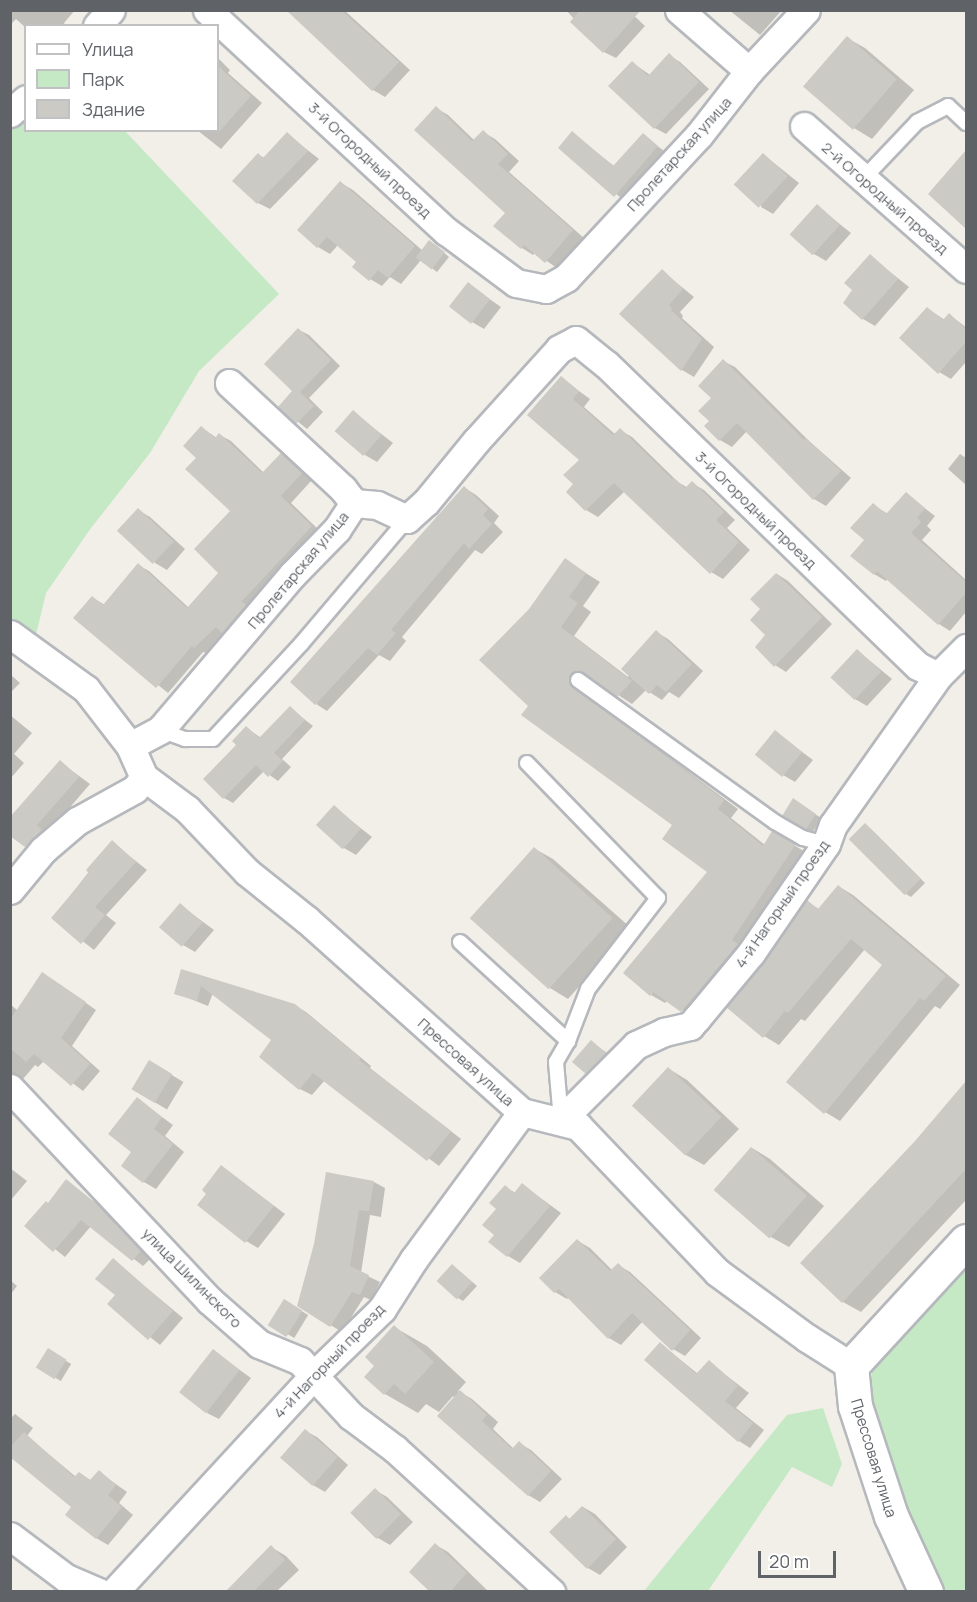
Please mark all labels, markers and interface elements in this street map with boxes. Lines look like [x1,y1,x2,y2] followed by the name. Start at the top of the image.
[24,24,219,132] legend
[82,37,134,61] text: Улица
[82,67,124,91] text: Парк
[623,93,735,215] street label: Пролетарская улица
[82,97,145,121] text: Здание
[305,98,435,222] street label: 3-й Огородный проезд
[818,138,952,258] street label: 2-й Огородный проезд
[692,448,820,572] street label: 3-й Огородный проезд
[244,508,352,632] street label: Пролетарская улица
[731,837,833,971] street label: 4-й Нагорный проезд
[414,1014,518,1110] street label: Прессовая улица
[138,1224,246,1332] street label: улица Шилинского
[270,1300,388,1422] street label: 4-й Нагорный проезд
[847,1397,901,1519] street label: Прессовая улица
[761,1539,839,1577] scale bar
[769,1549,809,1573] text: 20 m

